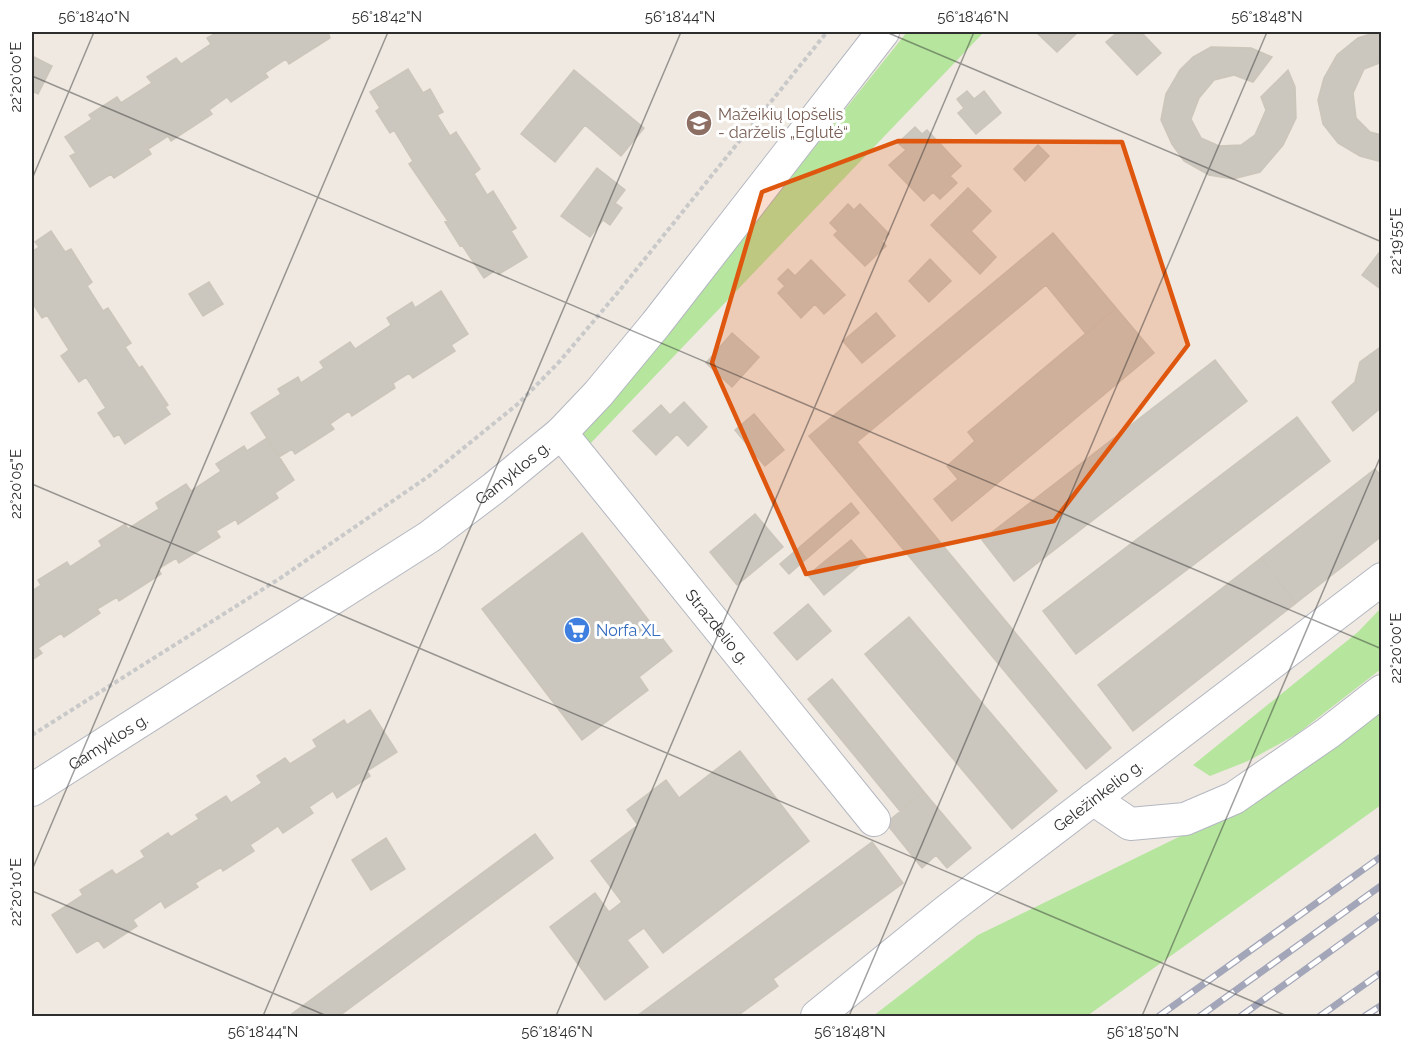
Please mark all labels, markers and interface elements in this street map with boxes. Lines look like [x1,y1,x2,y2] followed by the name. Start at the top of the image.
[58,8,130,26] text: 56°18'40"N
[352,8,422,26] text: 56°18'42"N
[645,8,715,26] text: 56°18'44"N
[937,8,1009,26] text: 56°18'46"N
[1231,8,1303,26] text: 56°18'48"N
[7,41,25,113] text: 22°20'00"E
[718,105,848,142] place label: Mažeikių lopšelis - darželis „Eglutė“
[684,108,714,138] school or university icon: Mažeikių lopšelis - darželis „Eglutė“
[1387,208,1405,274] text: 22°19'55"E
[471,437,554,509] street label: Gamyklos g.
[7,449,25,519] text: 22°20'05"E
[681,586,753,668] street label: Strazdelio g.
[1387,612,1405,684] text: 22°20'00"E
[562,615,592,645] supermarket icon: Norfa XL
[596,621,661,640] place label: Norfa XL
[65,710,151,774] street label: Gamyklos g.
[1050,756,1146,836] street label: Geležinkelio g.
[7,858,25,926] text: 22°20'10"E
[228,1023,298,1041] text: 56°18'44"N
[521,1023,593,1041] text: 56°18'46"N
[814,1023,886,1041] text: 56°18'48"N
[1107,1023,1179,1041] text: 56°18'50"N

